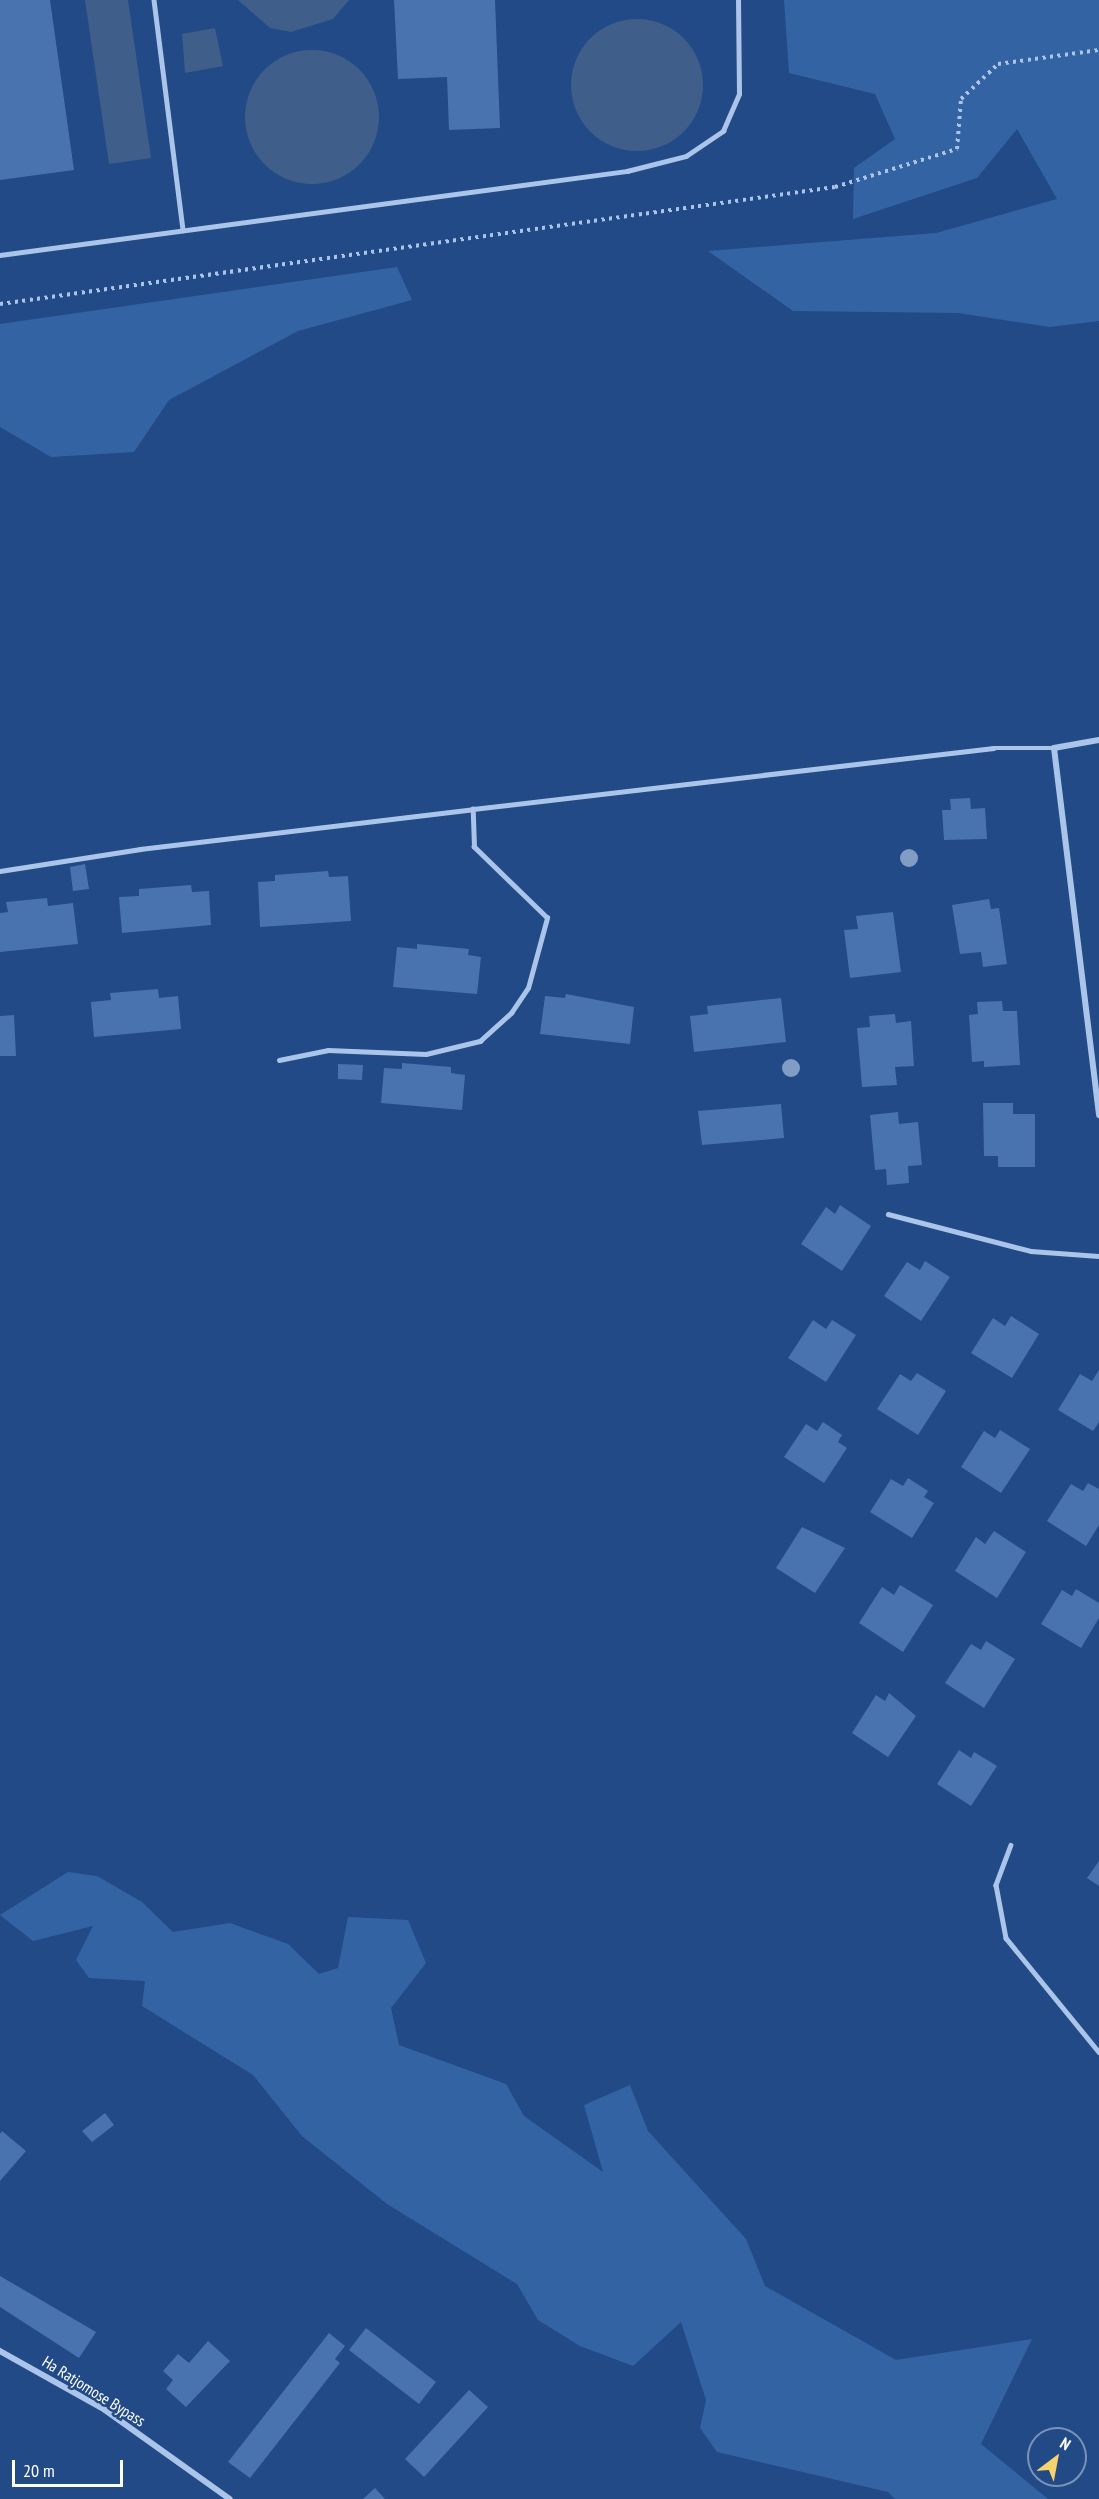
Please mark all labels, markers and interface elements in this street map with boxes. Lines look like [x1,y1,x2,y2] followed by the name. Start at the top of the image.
[39,2352,149,2430] street label: Ha Ratjomose Bypass
[1027,2427,1087,2487] north arrow
[1057,2433,1074,2454] text: N
[15,2448,126,2486] scale bar
[23,2459,55,2482] text: 20 m

